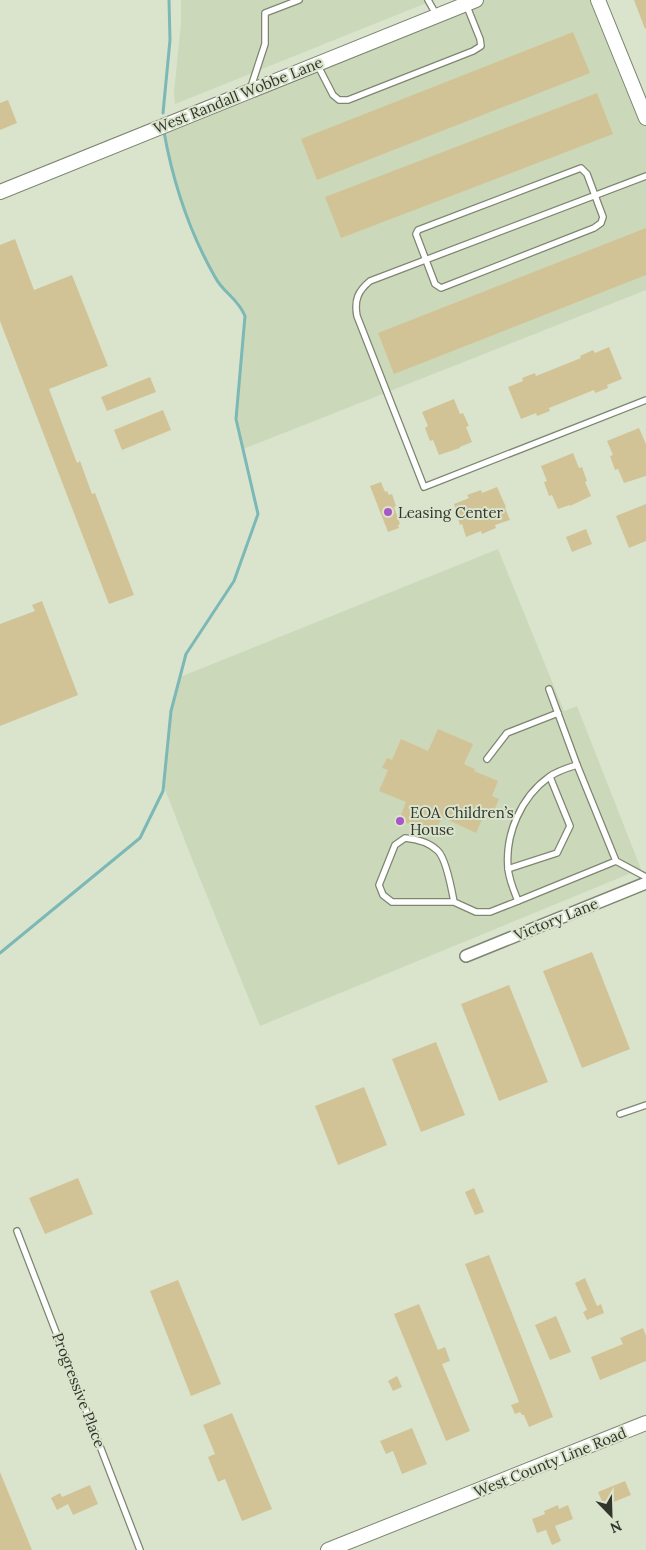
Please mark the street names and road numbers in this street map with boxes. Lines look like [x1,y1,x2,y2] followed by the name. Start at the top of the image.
[151,52,325,138] street label: West Randall Wobbe Lane
[510,894,601,945] street label: Victory Lane
[48,1330,110,1450] street label: Progressive Place
[471,1423,629,1501] street label: West County Line Road

